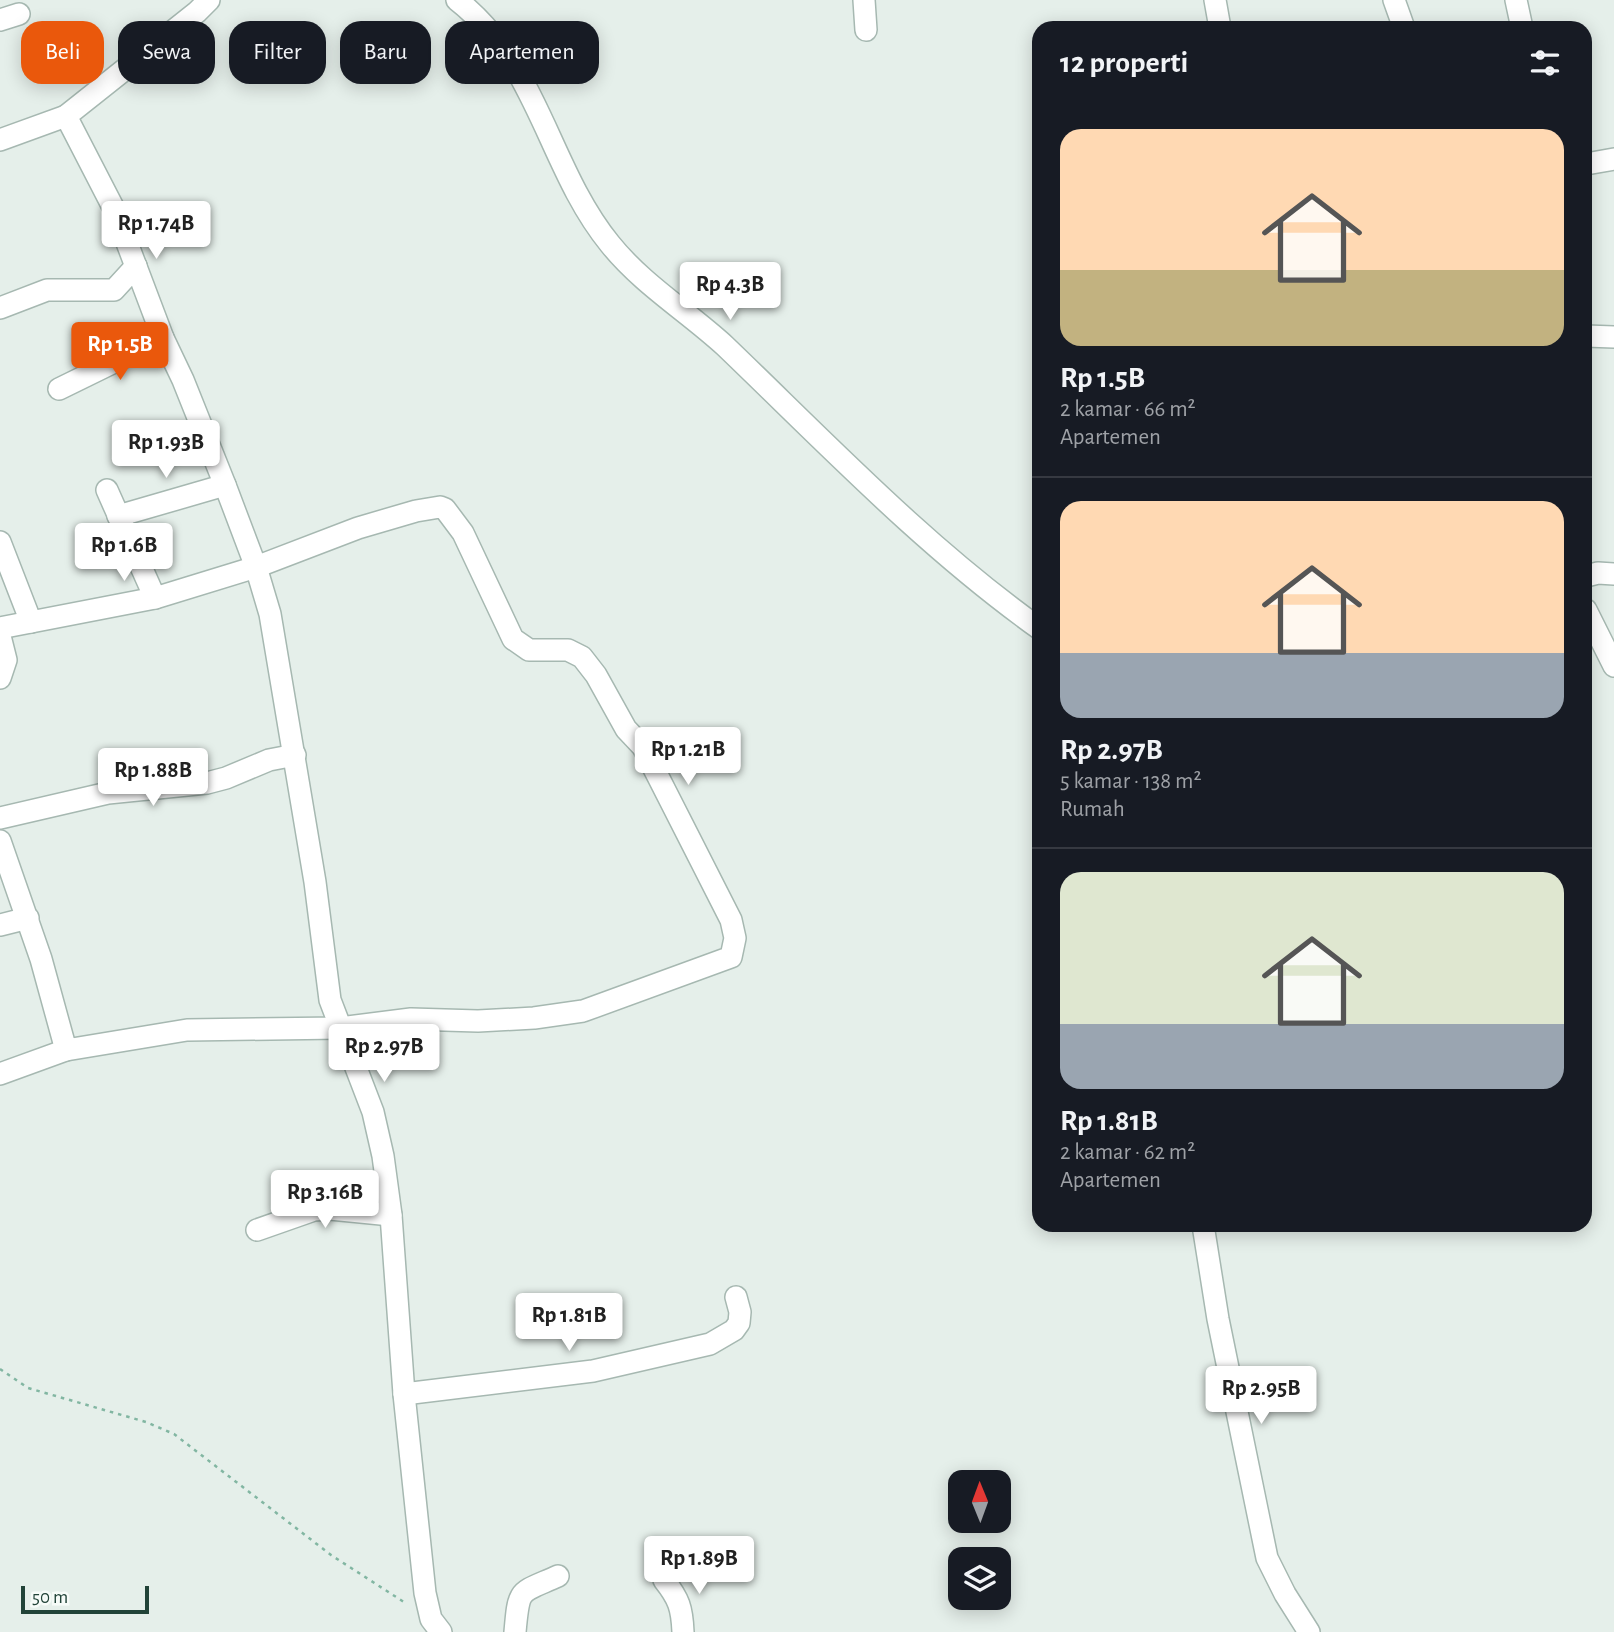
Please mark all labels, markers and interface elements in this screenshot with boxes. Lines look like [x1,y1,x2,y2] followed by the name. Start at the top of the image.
[21,21,104,84] chip: Beli
[118,21,215,84] chip: Sewa
[229,21,326,84] chip: Filter
[340,21,431,84] chip: Baru
[445,21,599,84] chip: Apartemen
[1526,44,1564,82] icon: filters
[1060,48,1188,78] text: 12 properti
[1249,175,1375,301] icon: home
[84,202,228,261] pin: Rp 1.74B
[118,212,194,235] text: Rp 1.74B
[665,262,795,322] pin: Rp 4.3B
[696,273,764,296] text: Rp 4.3B
[55,322,185,382] pin: Rp 1.5B
[87,333,153,356] text: Rp 1.5B
[1060,363,1145,393] text: Rp 1.5B
[1060,398,1196,421] text: 2 kamar · 66 m²
[94,420,238,480] pin: Rp 1.93B
[1060,426,1161,449] text: Apartemen
[128,431,204,454] text: Rp 1.93B
[59,524,189,583] pin: Rp 1.6B
[91,534,157,557] text: Rp 1.6B
[1249,547,1375,673] icon: home
[616,728,760,787] pin: Rp 1.21B
[1060,735,1163,765] text: Rp 2.97B
[651,738,725,761] text: Rp 1.21B
[81,748,225,808] pin: Rp 1.88B
[114,759,192,782] text: Rp 1.88B
[1060,770,1201,793] text: 5 kamar · 138 m²
[1060,798,1125,821] text: Rumah
[1249,918,1375,1044] icon: home
[312,1024,456,1084] pin: Rp 2.97B
[345,1035,423,1058] text: Rp 2.97B
[1060,1106,1158,1136] text: Rp 1.81B
[1060,1141,1195,1164] text: 2 kamar · 62 m²
[1060,1169,1161,1192] text: Apartemen
[253,1170,397,1230] pin: Rp 3.16B
[287,1181,363,1204] text: Rp 3.16B
[497,1294,641,1353] pin: Rp 1.81B
[532,1304,606,1327] text: Rp 1.81B
[1189,1366,1333,1426] pin: Rp 2.95B
[1222,1377,1300,1400] text: Rp 2.95B
[948,1470,1012,1533] north arrow
[948,1470,1011,1610] map controls
[627,1536,771,1596] pin: Rp 1.89B
[660,1547,738,1570] text: Rp 1.89B
[948,1547,1011,1610] button: layers
[21,1583,149,1615] scale bar
[32,1588,68,1607] text: 50 m

